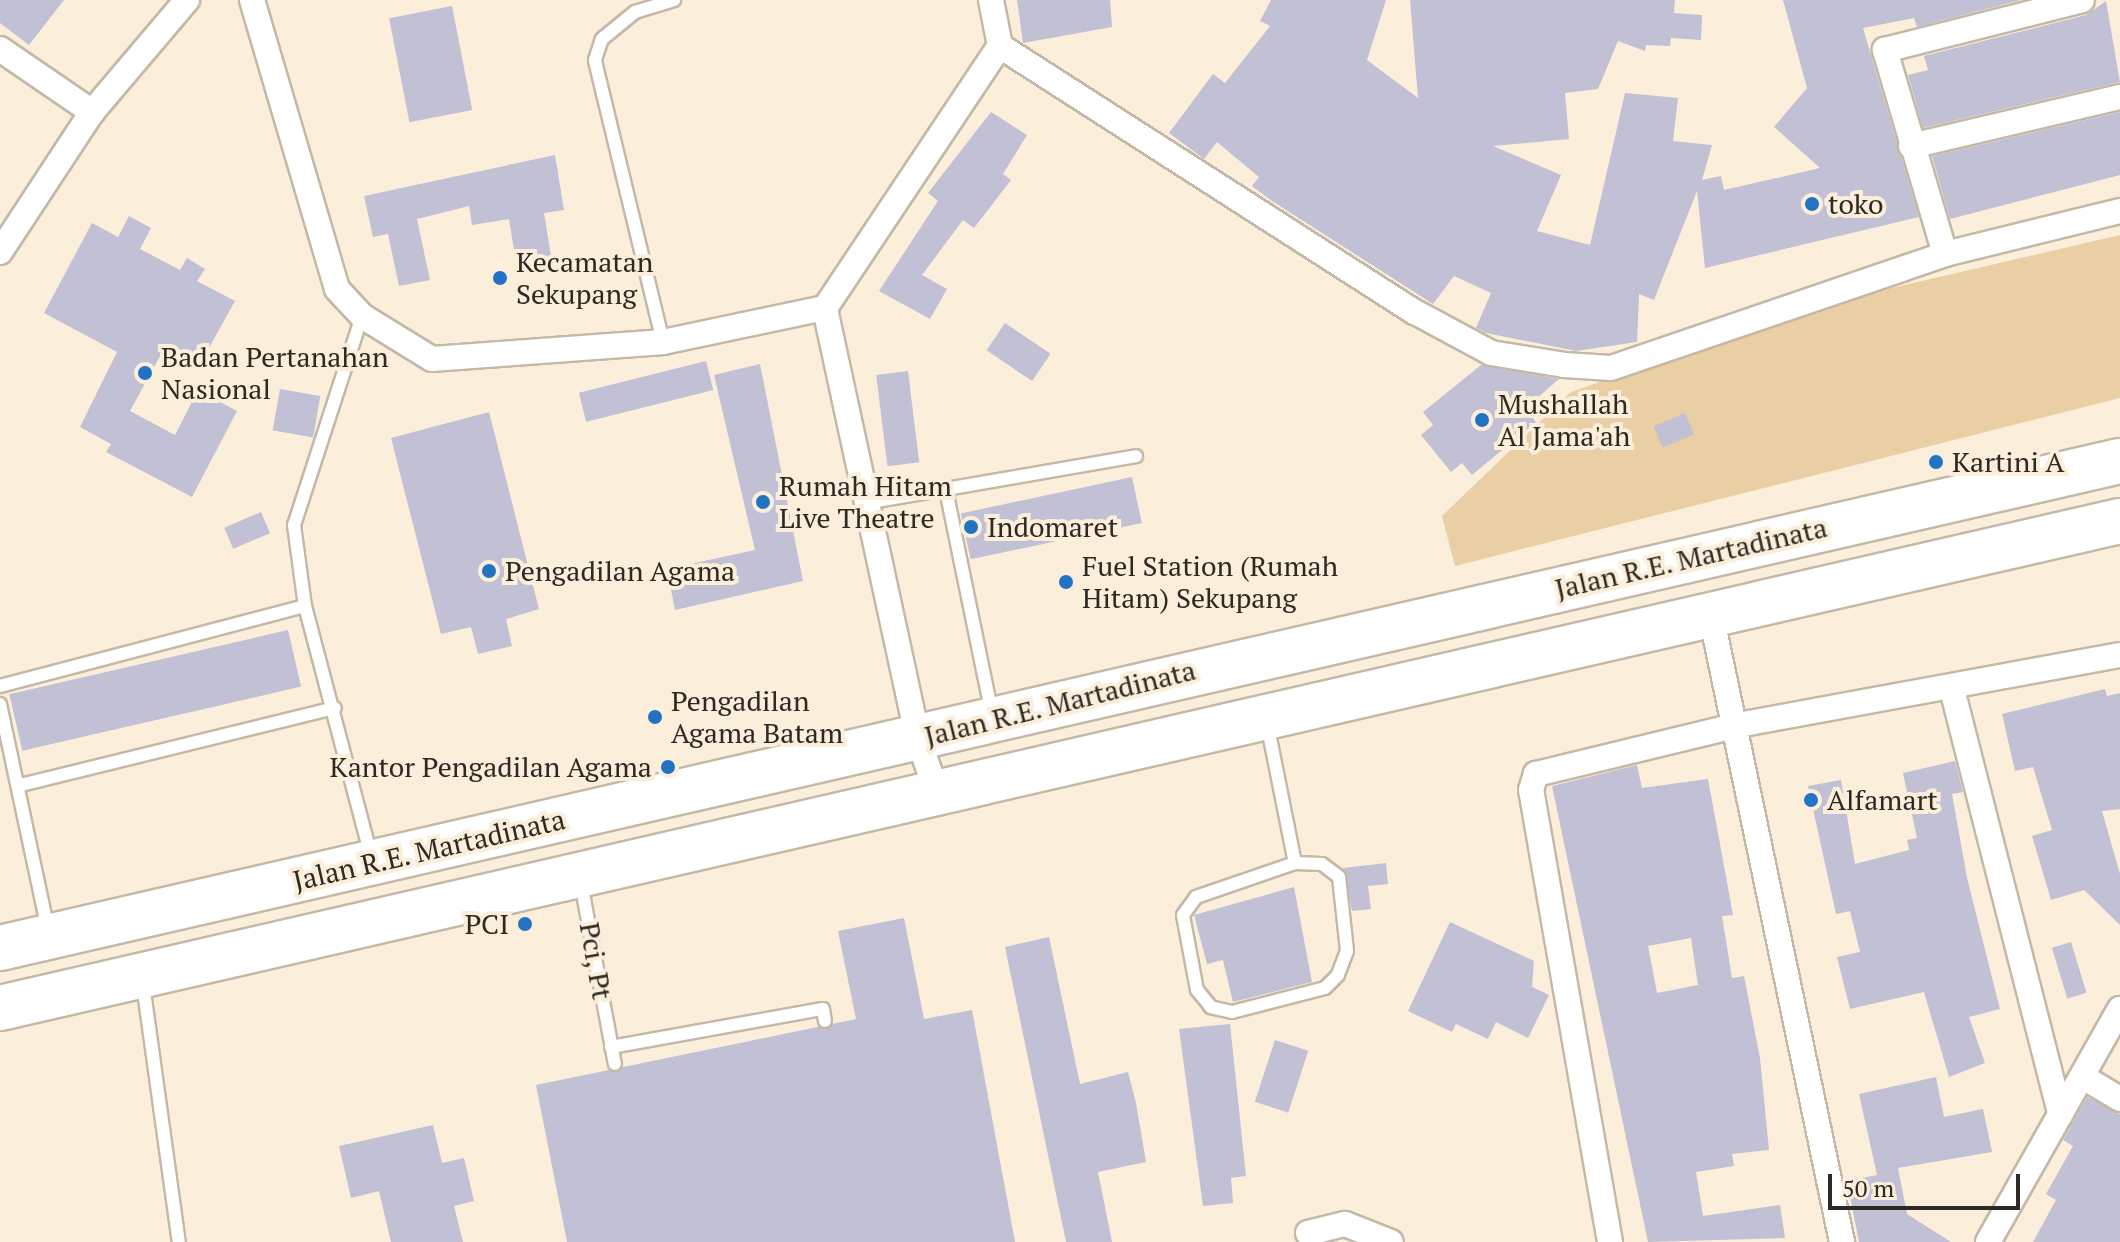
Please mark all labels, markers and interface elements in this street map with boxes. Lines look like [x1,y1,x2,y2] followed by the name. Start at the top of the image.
[1828,187,1883,221] place label: toko
[1803,195,1821,213] marker: toko
[516,245,653,311] place label: Kecamatan Sekupang
[491,269,509,287] marker: Kecamatan Sekupang
[161,340,389,406] place label: Badan Pertanahan Nasional
[136,364,154,382] marker: Badan Pertanahan Nasional
[1498,387,1630,453] place label: Mushallah Al Jama'ah
[1473,411,1491,429] marker: Mushallah Al Jama'ah
[1952,445,2065,479] place label: Kartini A
[1927,453,1945,471] marker: Kartini A
[779,469,952,535] place label: Rumah Hitam Live Theatre
[754,493,772,511] marker: Rumah Hitam Live Theatre
[987,510,1118,544] place label: Indomaret
[1551,510,1831,606] street label: Jalan R.E. Martadinata
[962,518,980,536] marker: Indomaret
[1082,549,1338,615] place label: Fuel Station (Rumah Hitam) Sekupang
[505,554,736,588] place label: Pengadilan Agama
[480,562,498,580] marker: Pengadilan Agama
[1057,573,1075,591] marker: Fuel Station (Rumah Hitam) Sekupang
[920,653,1200,753] street label: Jalan R.E. Martadinata
[671,684,843,750] place label: Pengadilan Agama Batam
[646,708,664,726] marker: Pengadilan Agama Batam
[329,750,652,784] place label: Kantor Pengadilan Agama
[659,758,677,776] marker: Kantor Pengadilan Agama
[1827,783,1938,817] place label: Alfamart
[1802,791,1820,809] marker: Alfamart
[289,802,569,898] street label: Jalan R.E. Martadinata
[465,907,509,941] place label: PCI
[516,915,534,933] marker: PCI
[573,919,619,1003] street label: Pci, Pt
[1832,1158,2024,1208] scale bar
[1842,1172,1894,1204] text: 50 m

